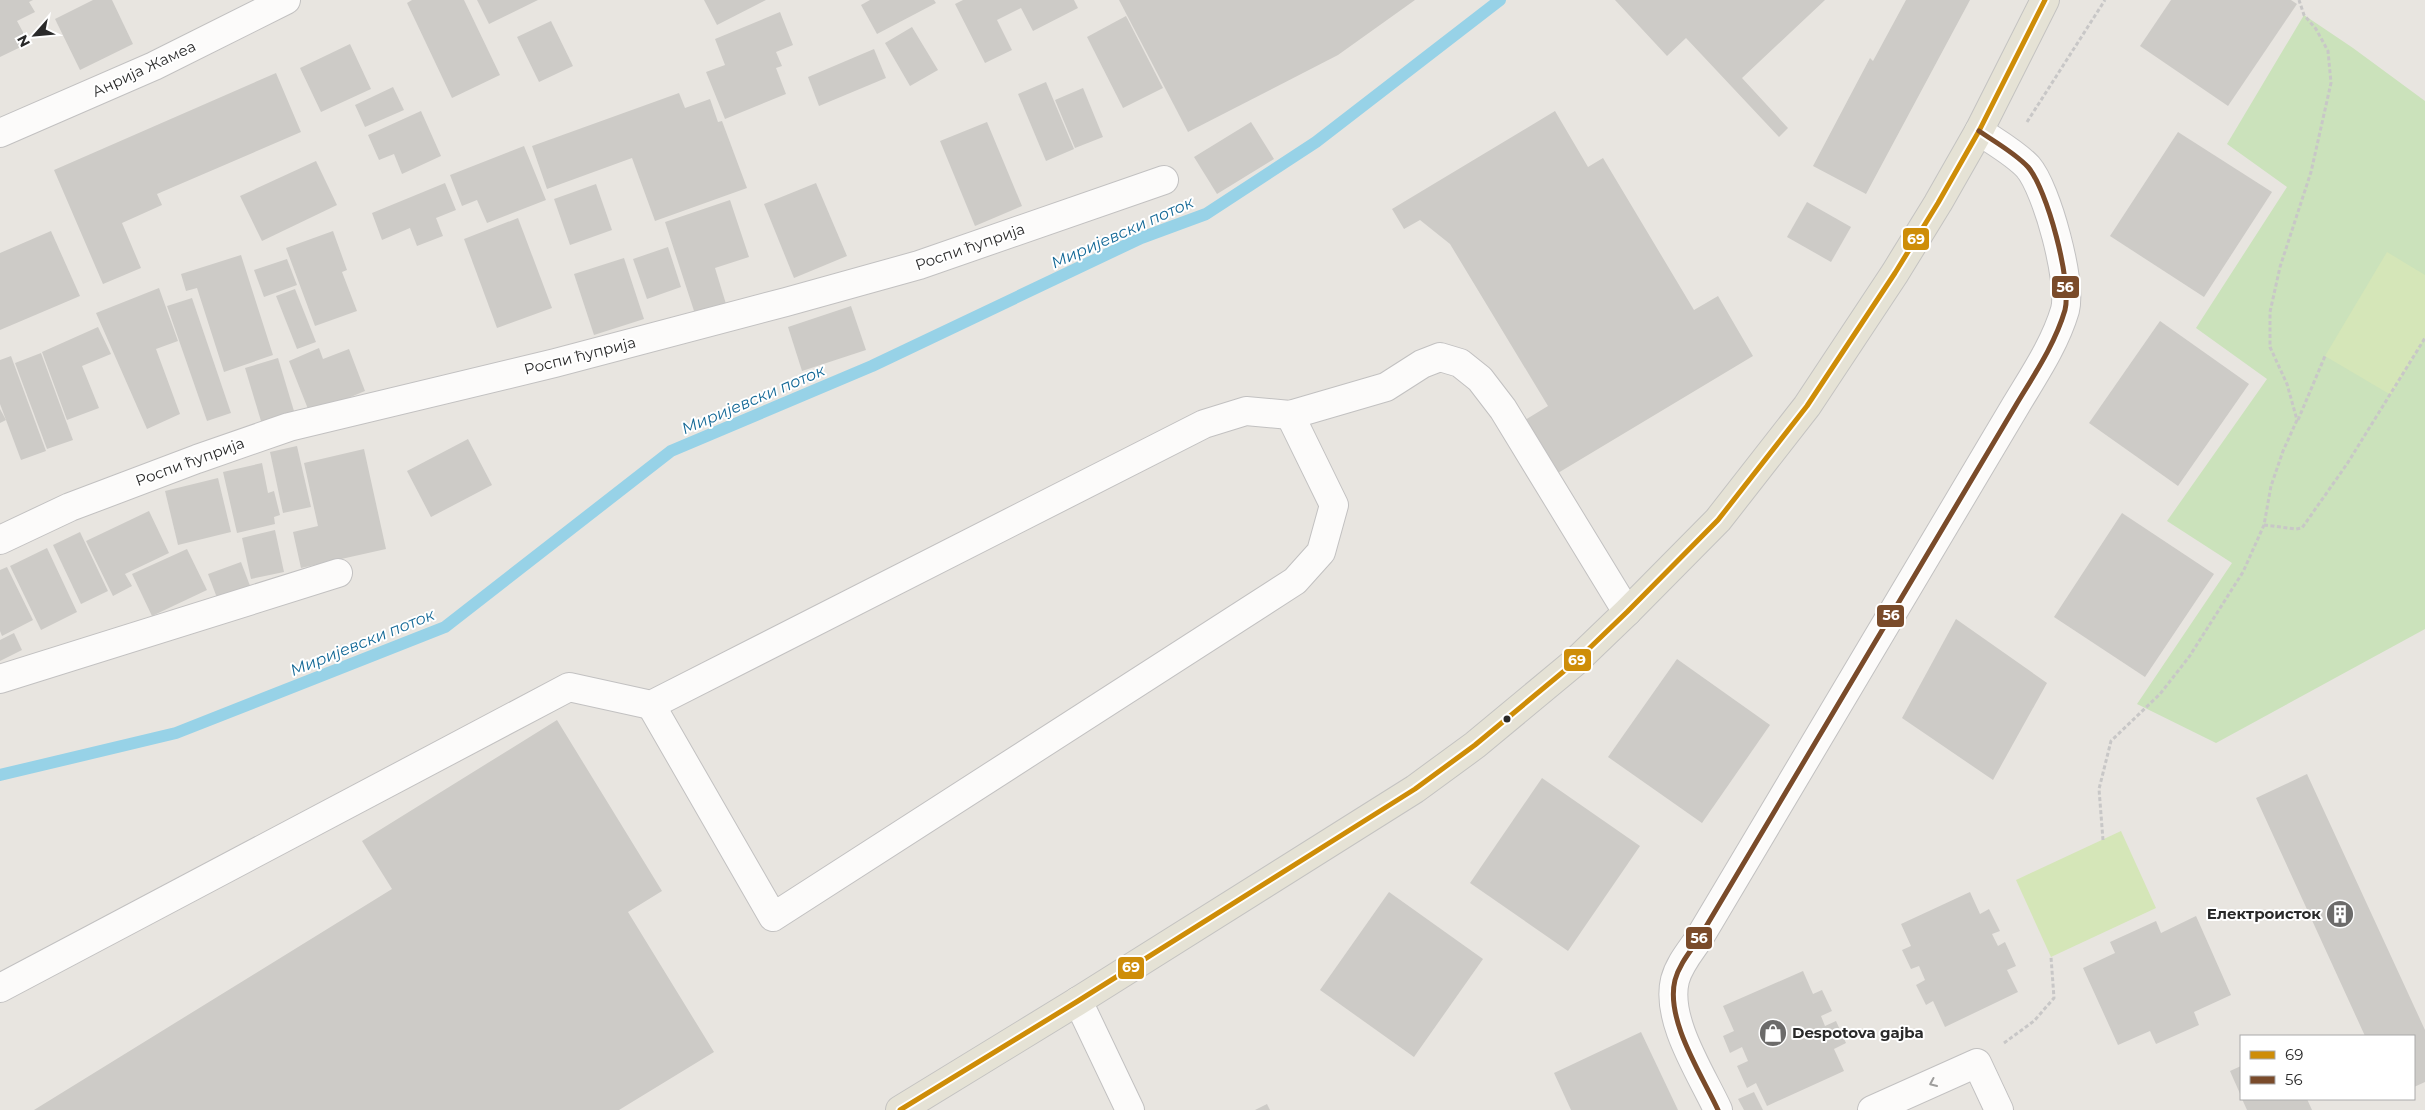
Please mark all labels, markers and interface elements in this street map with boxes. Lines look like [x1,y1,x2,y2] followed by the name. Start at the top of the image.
[10,10,60,60] north arrow
[13,32,34,50] text: N
[89,36,199,101] street label: Анрија Жамеа
[1048,192,1197,272] water label: Миријевски поток
[913,219,1027,274] street label: Роспи ћуприја
[1902,227,1930,251] line badge: 69
[1907,230,1925,248] text: 69
[2051,275,2080,299] line badge: 56
[2056,278,2074,296] text: 56
[522,332,638,379] street label: Роспи ћуприја
[679,360,828,438] water label: Миријевски поток
[133,433,247,490] street label: Роспи ћуприја
[1876,604,1905,628] line badge: 56
[287,605,438,680] water label: Миријевски поток
[1882,606,1900,624] text: 56
[1563,648,1592,672] line badge: 69
[1568,651,1586,669] text: 69
[1502,714,1512,724] unlabelled marker
[2325,899,2355,929] building icon: Електроисток
[2207,904,2321,923] place label: Електроисток
[1685,926,1713,950] line badge: 56
[1690,929,1708,947] text: 56
[1117,956,1145,980] line badge: 69
[1122,958,1140,976] text: 69
[1758,1018,1788,1048] shop icon: Despotova gajba
[1792,1023,1924,1042] place label: Despotova gajba
[2240,1035,2415,1100] legend
[2285,1045,2303,1064] text: 69
[2285,1070,2303,1089] text: 56
[1929,1077,1938,1088] one-way arrow

